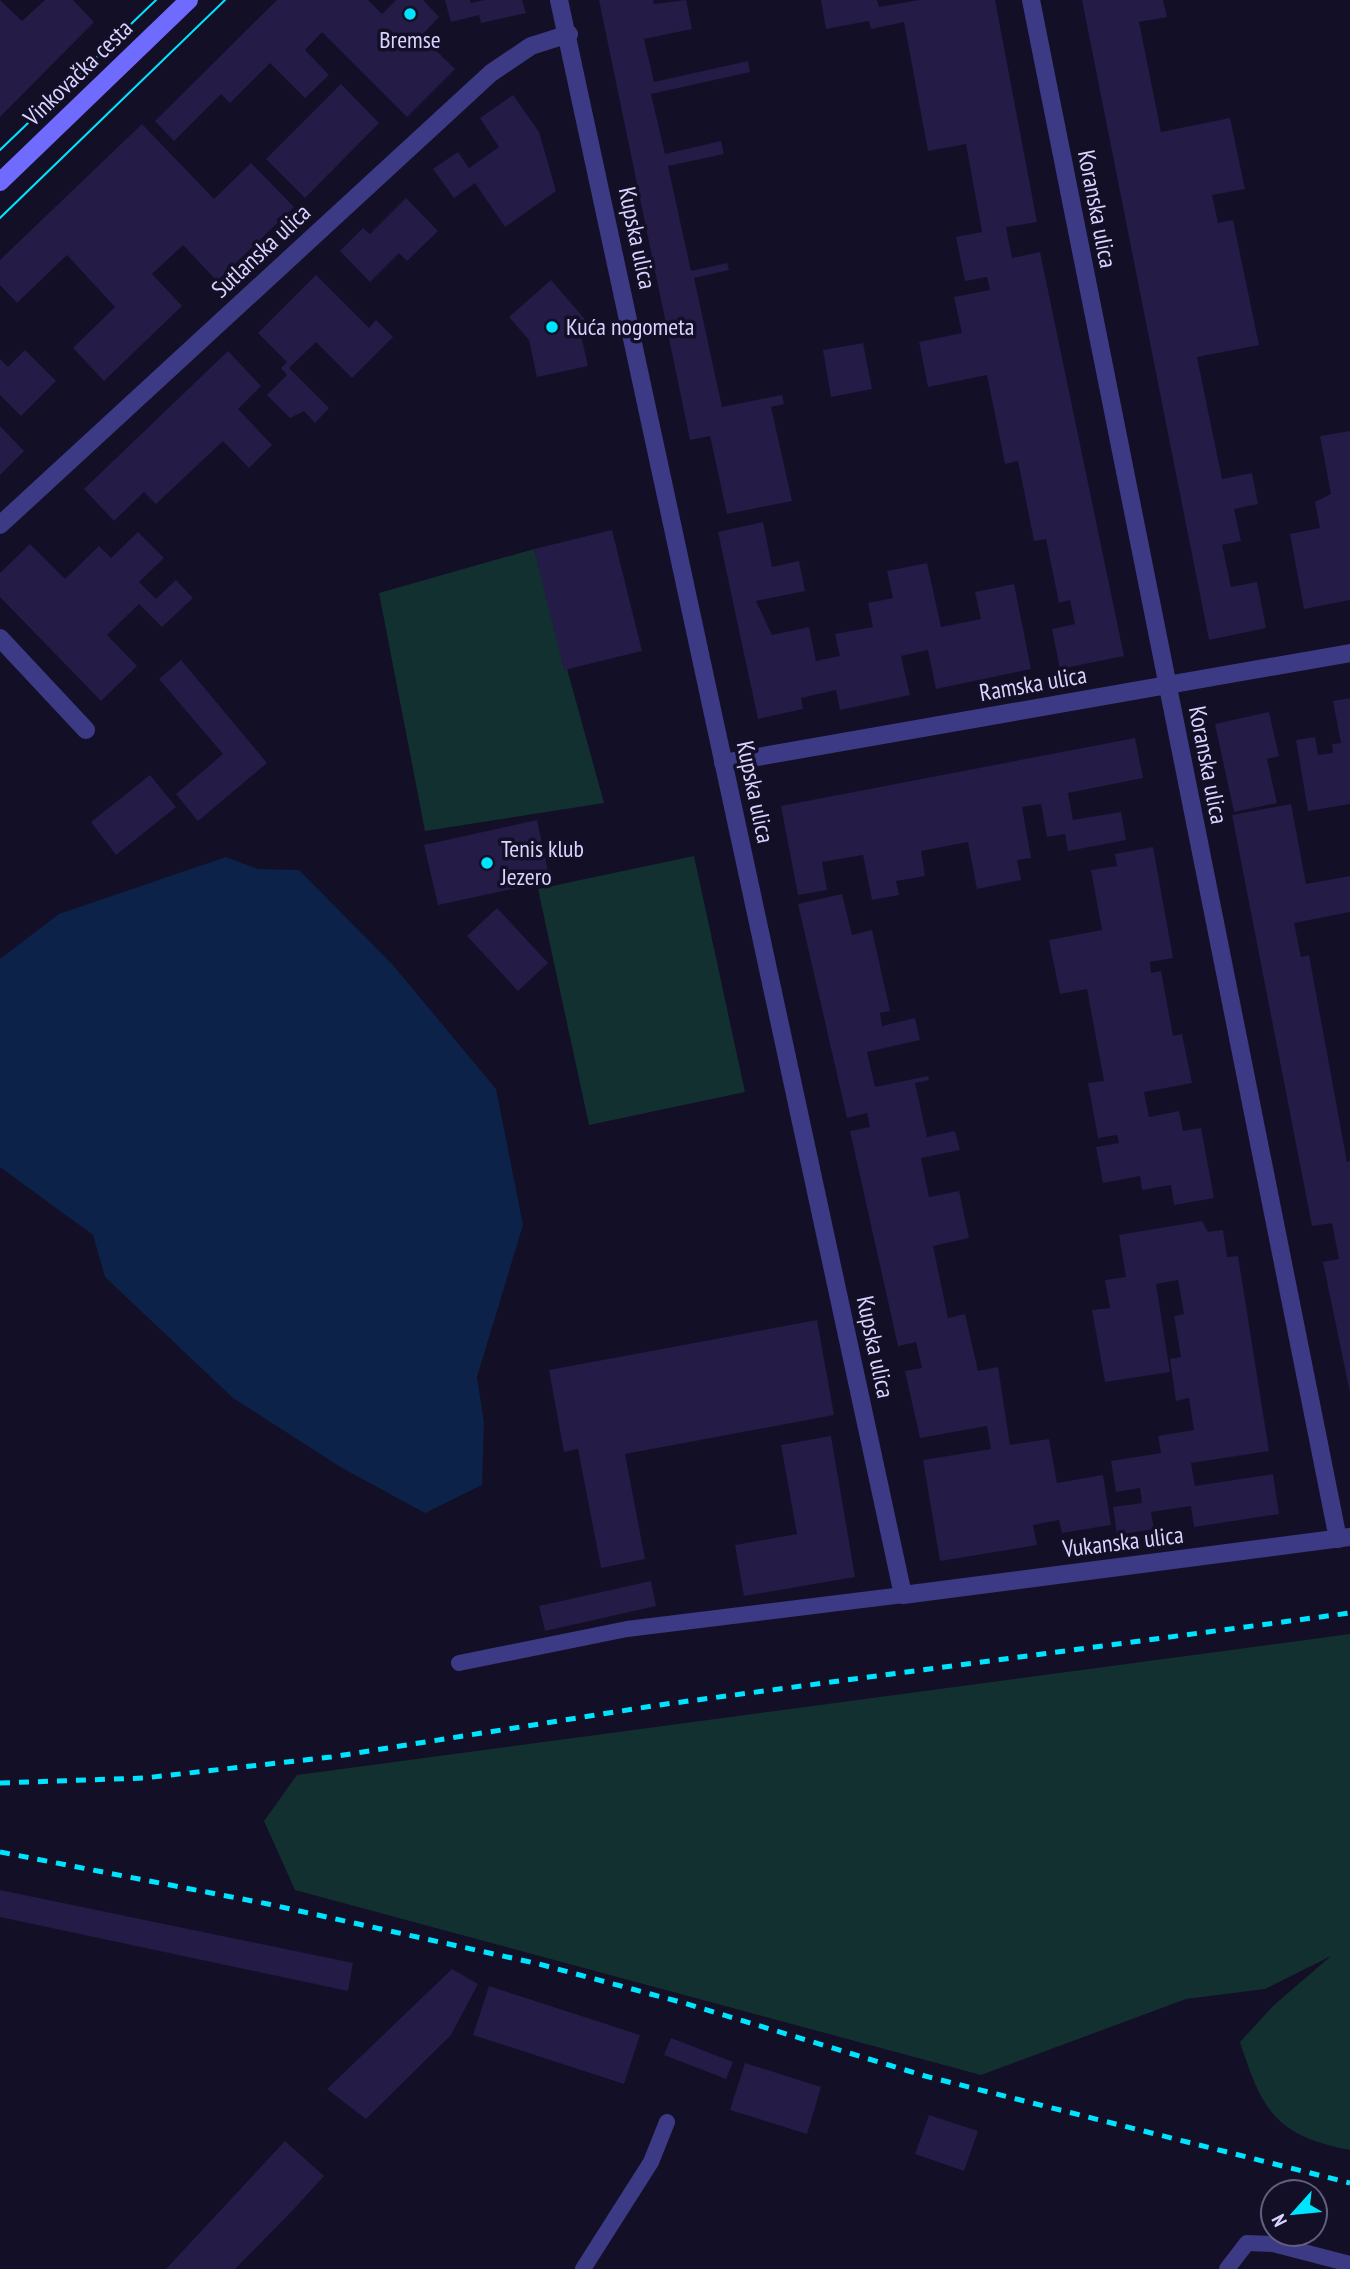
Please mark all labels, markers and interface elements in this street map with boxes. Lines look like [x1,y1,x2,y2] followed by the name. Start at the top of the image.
[402,6,418,22] marker: Bremse
[16,13,139,133] street label: Vinkovačka cesta
[379,24,441,55] place label: Bremse
[1071,147,1124,270] street label: Koranska ulica
[612,184,663,292] street label: Kupska ulica
[205,197,317,304] street label: Sutlanska ulica
[566,311,694,342] place label: Kuća nogometa
[544,319,560,335] marker: Kuća nogometa
[977,659,1089,708] street label: Ramska ulica
[1182,703,1235,826] street label: Koranska ulica
[730,738,781,846] street label: Kupska ulica
[500,833,584,892] place label: Tenis klub Jezero
[479,855,495,871] marker: Tenis klub Jezero
[850,1293,901,1401] street label: Kupska ulica
[1060,1519,1185,1564] street label: Vukanska ulica
[1259,2178,1329,2248] north arrow
[1266,2211,1292,2231] text: N

